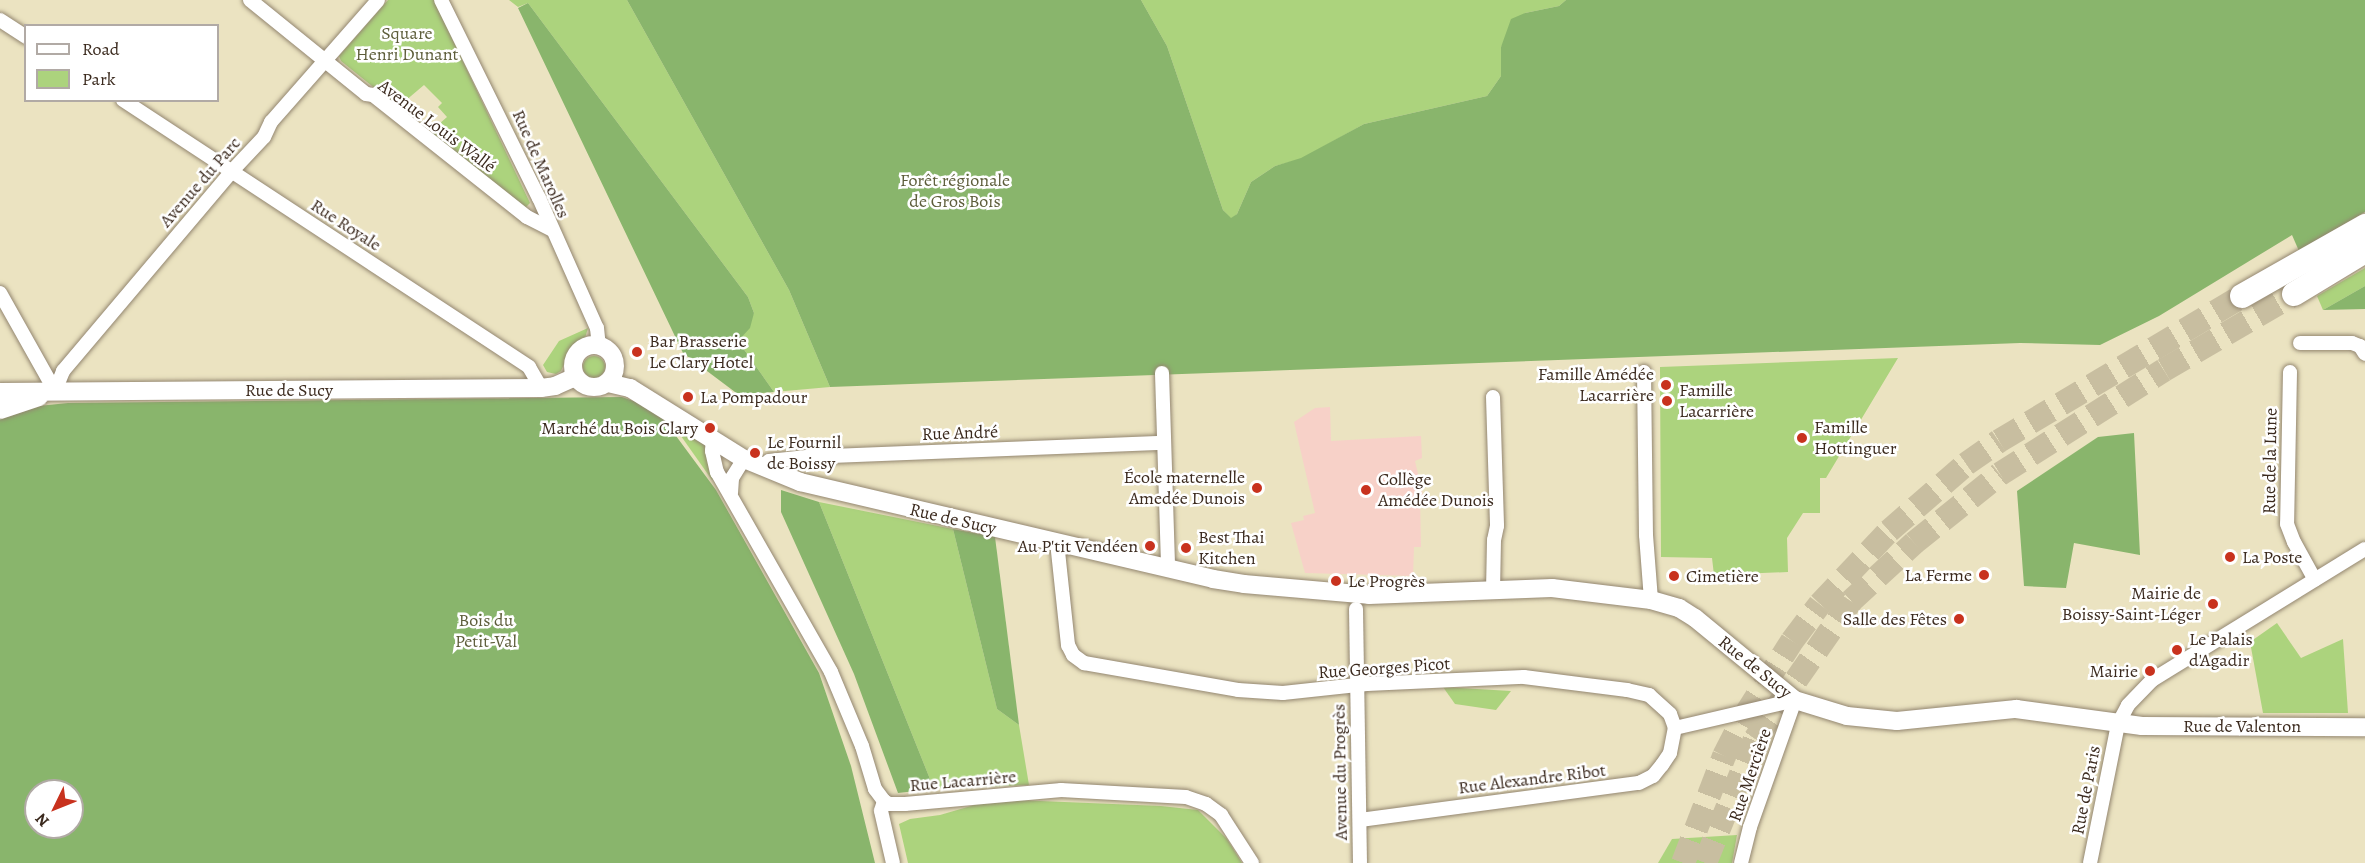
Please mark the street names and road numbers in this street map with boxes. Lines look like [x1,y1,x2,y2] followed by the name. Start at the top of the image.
[374,75,500,177] street label: Avenue Louis Wallé
[507,106,575,222] street label: Rue de Marolles
[155,132,245,232] street label: Avenue du Parc
[307,194,385,256] street label: Rue Royale
[245,379,333,401] street label: Rue de Sucy
[2258,408,2282,514] street label: Rue de la Lune
[922,421,998,445] street label: Rue André
[908,499,998,539] street label: Rue de Sucy
[1714,631,1796,703] street label: Rue de Sucy
[1317,653,1451,683] street label: Rue Georges Picot
[1328,704,1352,840] street label: Avenue du Progrès
[2183,715,2301,737] street label: Rue de Valenton
[1724,726,1776,824] street label: Rue Mercière
[2067,744,2105,836] street label: Rue de Paris
[1457,759,1607,799] street label: Rue Alexandre Ribot
[909,766,1017,796] street label: Rue Lacarrière

